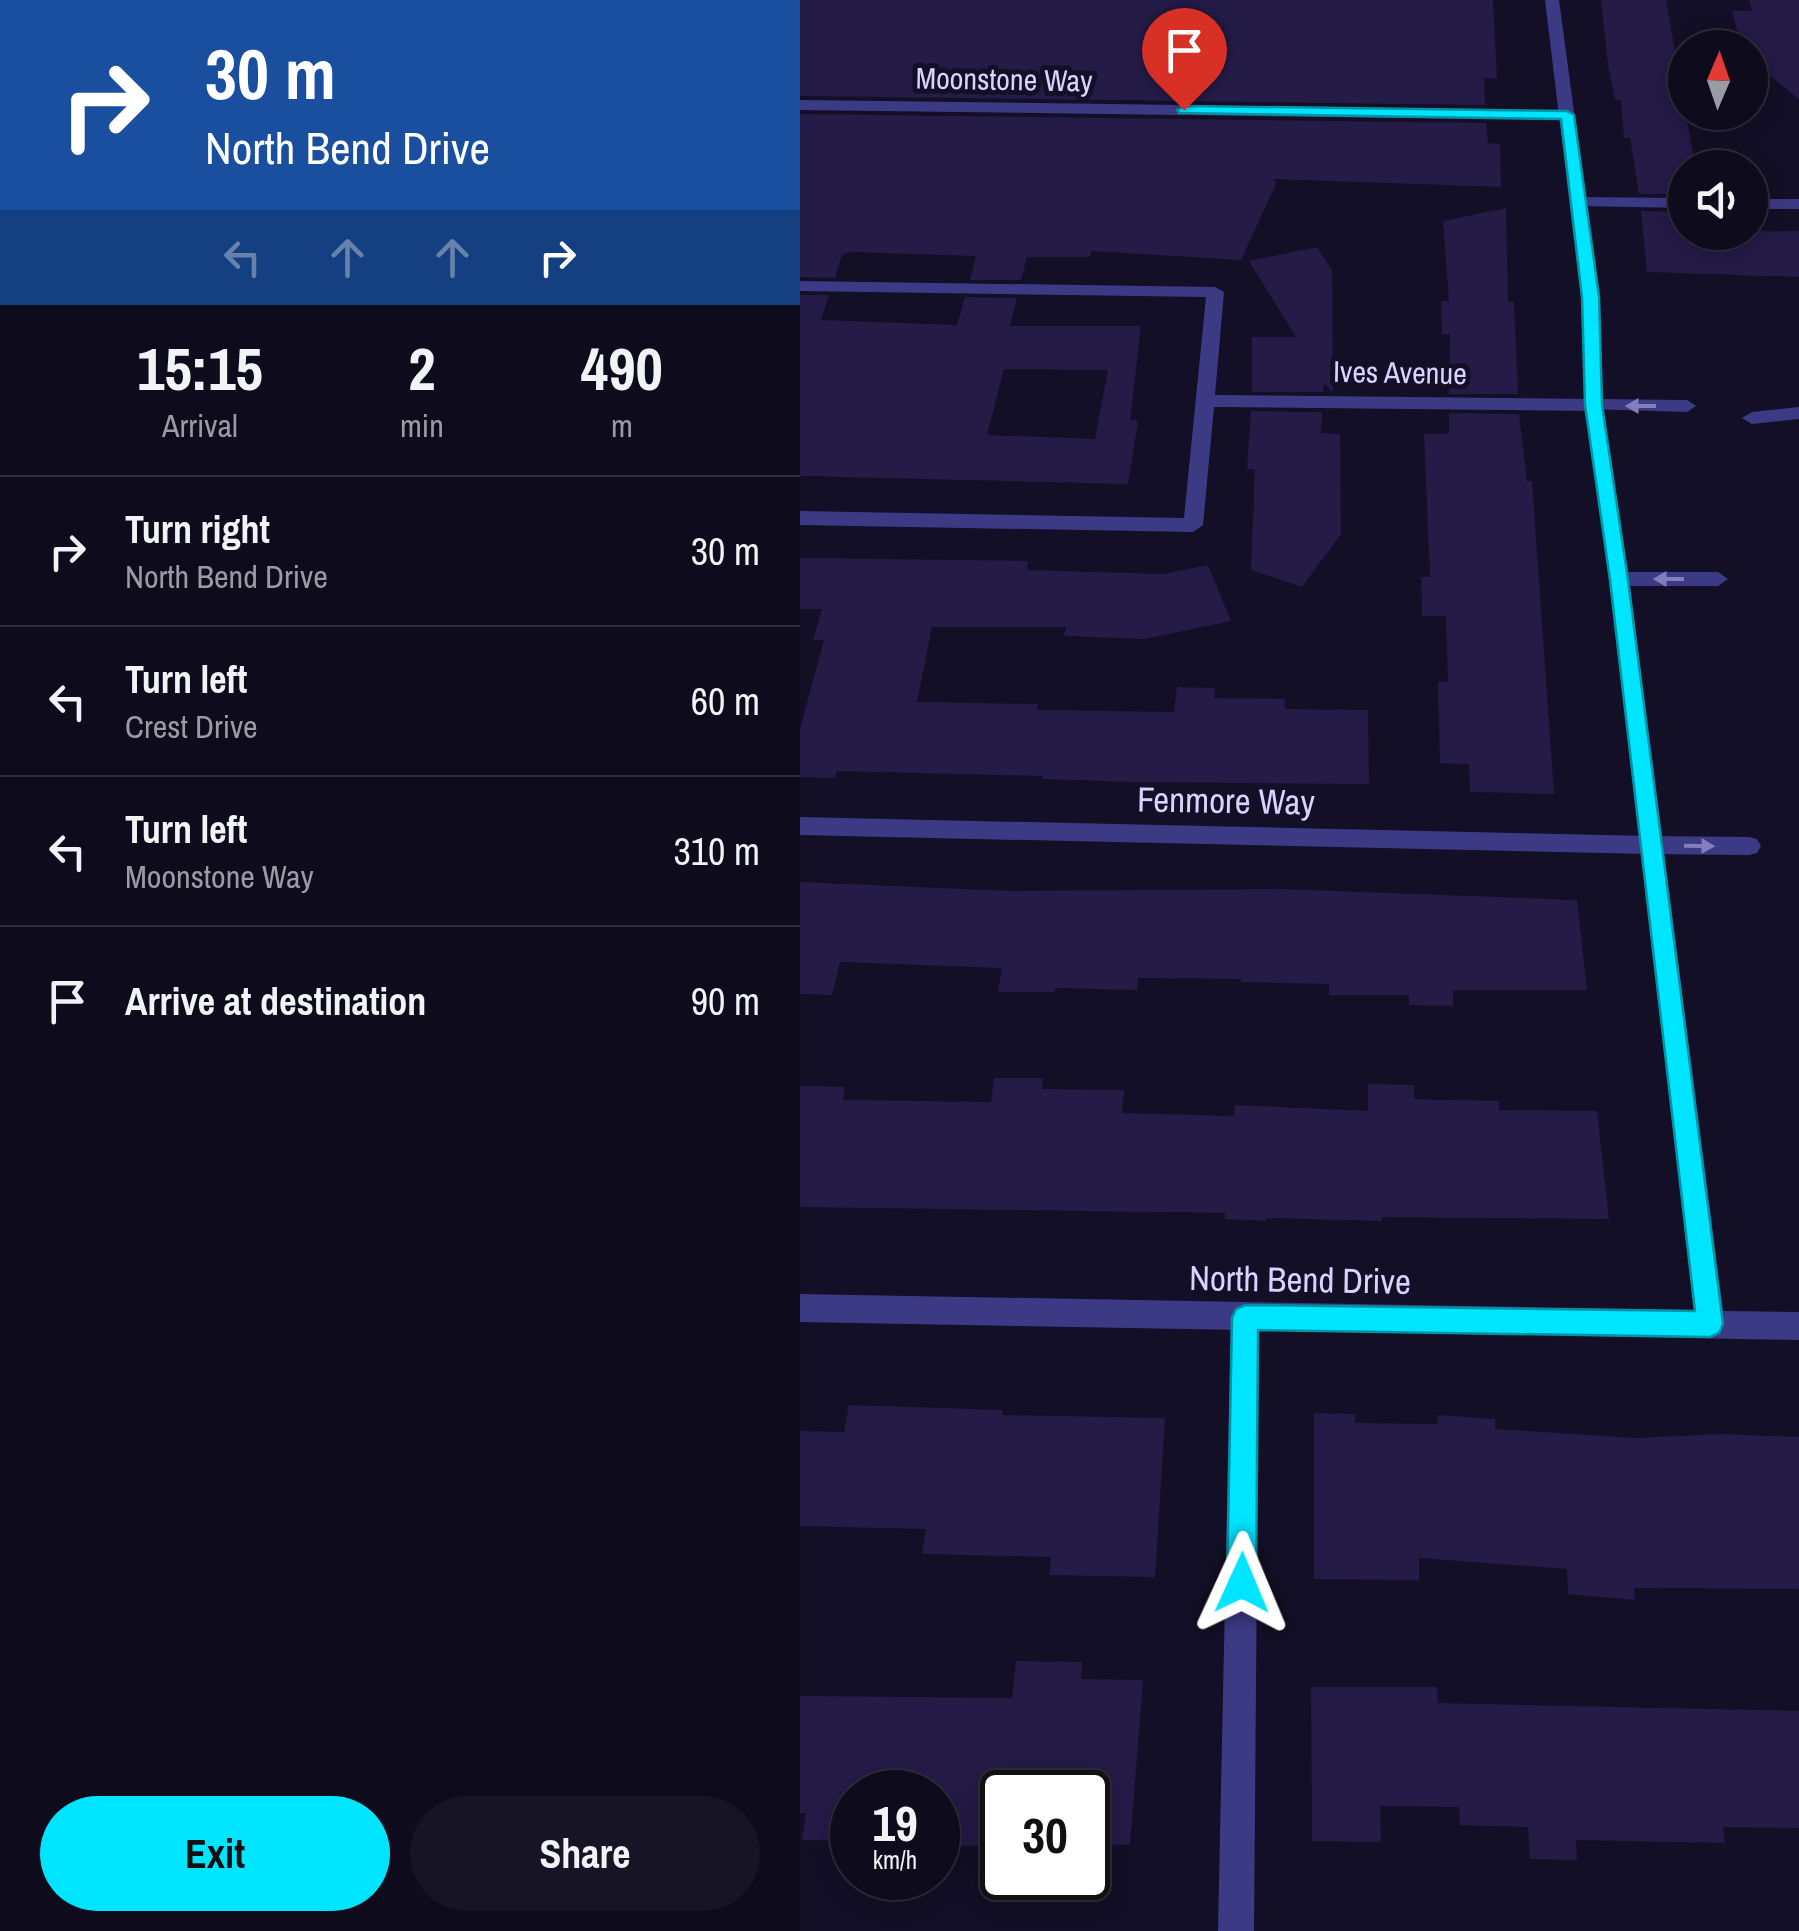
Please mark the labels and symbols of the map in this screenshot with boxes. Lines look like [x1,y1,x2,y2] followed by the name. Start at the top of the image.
[1142,8,1227,111] pin
[1668,30,1768,130] north arrow
[915,57,1093,101] street label: Moonstone Way
[1333,351,1467,393] street label: Ives Avenue
[1624,398,1656,414] one-way arrow
[1652,571,1684,587] one-way arrow
[1137,775,1316,826] street label: Fenmore Way
[1684,838,1716,854] one-way arrow
[1189,1254,1411,1305] street label: North Bend Drive
[1190,1531,1294,1635] position arrow
[980,1770,1110,1900] speed limit sign: 30

